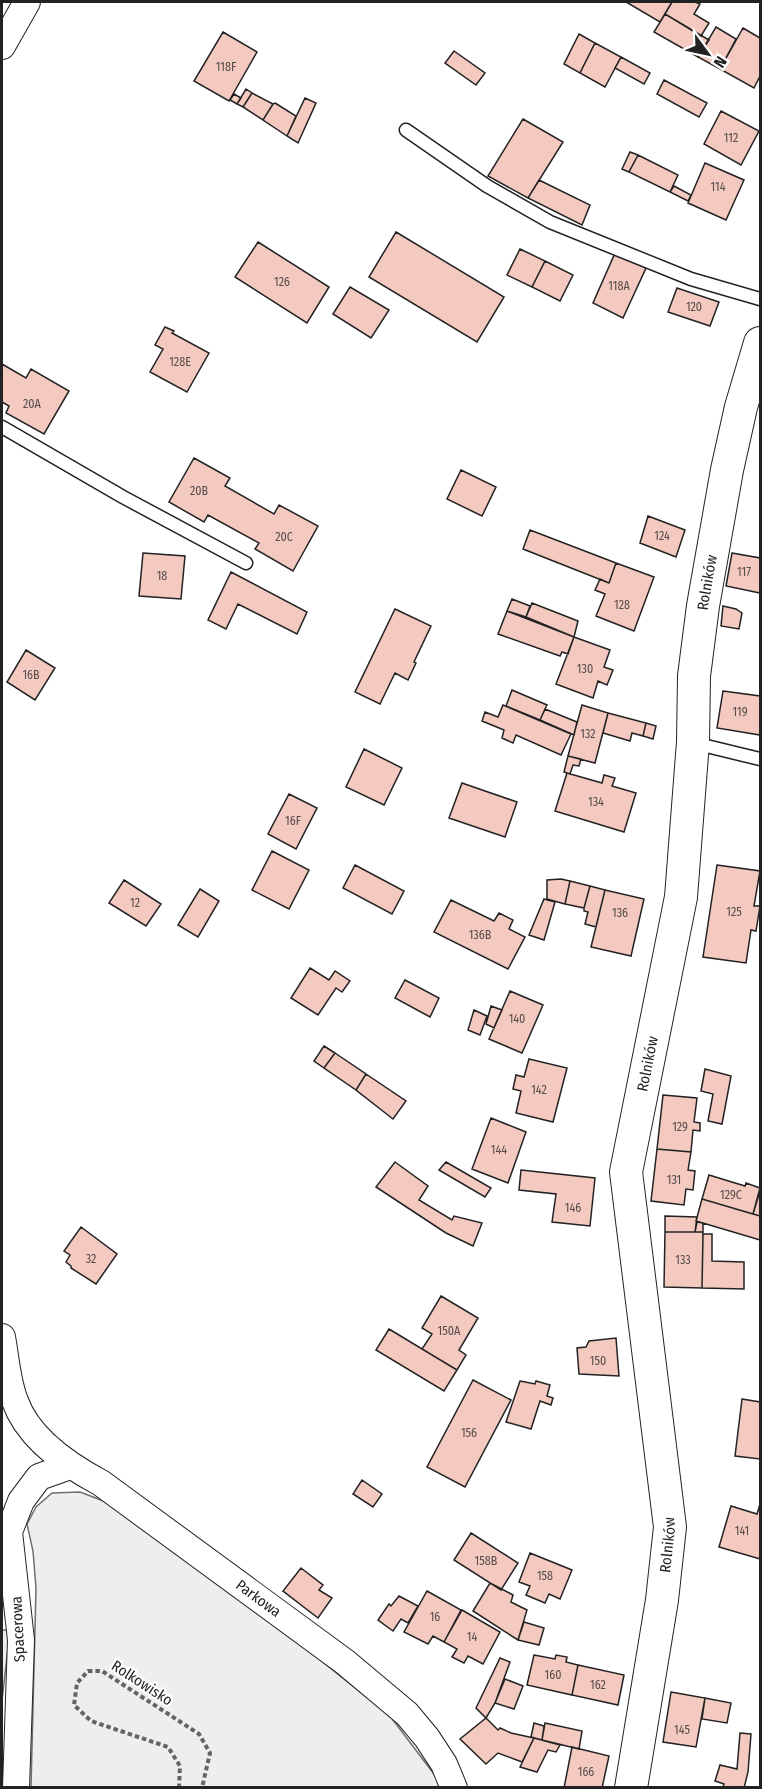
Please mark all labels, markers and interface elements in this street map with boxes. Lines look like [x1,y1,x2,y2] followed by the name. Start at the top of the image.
[678,24,738,84] north arrow
[710,53,731,71] text: N
[216,60,237,74] house number: 118F
[724,131,738,145] house number: 112
[710,180,726,194] house number: 114
[274,275,290,289] house number: 126
[608,279,630,293] house number: 118A
[686,300,702,314] house number: 120
[169,355,191,369] house number: 128E
[23,397,42,411] house number: 20A
[190,484,208,498] house number: 20B
[654,529,670,543] house number: 124
[275,530,293,544] house number: 20C
[694,553,721,611] street label: Rolników
[737,565,751,579] house number: 117
[157,569,167,583] house number: 18
[614,598,630,612] house number: 128
[577,662,593,676] house number: 130
[22,668,40,682] house number: 16B
[732,705,748,719] house number: 119
[580,727,596,741] house number: 132
[588,795,604,809] house number: 134
[285,814,302,828] house number: 16F
[130,896,140,910] house number: 12
[726,905,742,919] house number: 125
[612,906,628,920] house number: 136
[469,928,492,942] house number: 136B
[509,1012,525,1026] house number: 140
[633,1034,662,1093] street label: Rolników
[531,1083,547,1097] house number: 142
[672,1120,688,1134] house number: 129
[491,1143,507,1157] house number: 144
[667,1173,681,1187] house number: 131
[720,1188,742,1202] house number: 129C
[565,1201,581,1215] house number: 146
[86,1252,96,1266] house number: 32
[675,1253,691,1267] house number: 133
[438,1324,461,1338] house number: 150A
[590,1354,606,1368] house number: 150
[461,1426,477,1440] house number: 156
[656,1516,679,1574] street label: Rolników
[735,1524,749,1538] house number: 141
[475,1554,498,1568] house number: 158B
[537,1569,553,1583] house number: 158
[232,1576,284,1621] street label: Parkowa
[7,1596,29,1662] street label: Spacerowa
[430,1610,440,1624] house number: 16
[467,1630,477,1644] house number: 14
[108,1657,176,1709] street label: Rolkowisko
[545,1668,561,1682] house number: 160
[590,1678,606,1692] house number: 162
[674,1723,690,1737] house number: 145
[578,1765,594,1779] house number: 166

